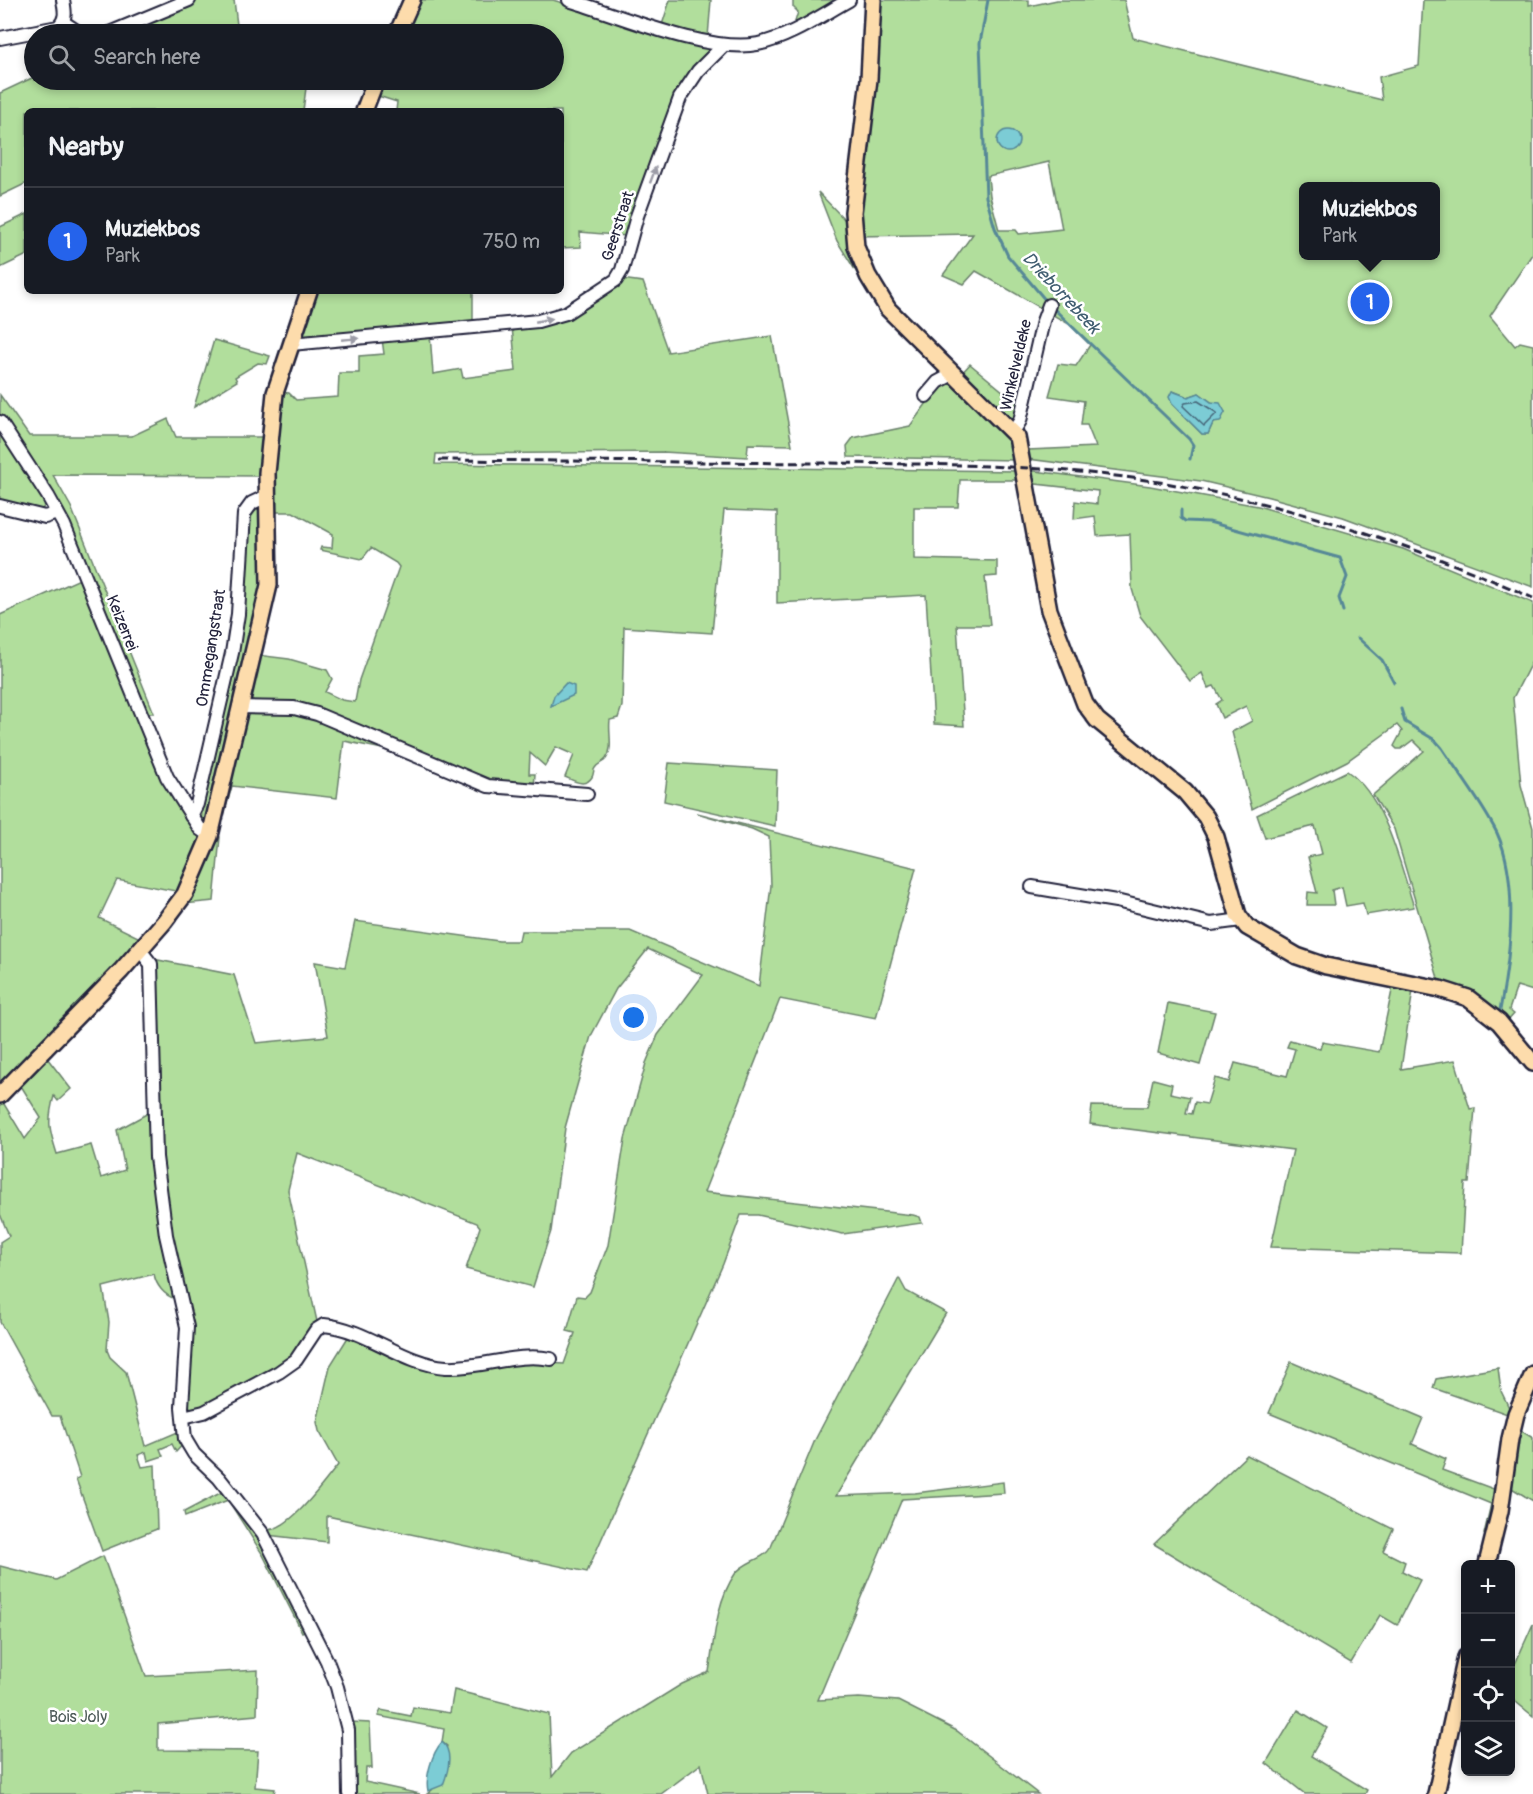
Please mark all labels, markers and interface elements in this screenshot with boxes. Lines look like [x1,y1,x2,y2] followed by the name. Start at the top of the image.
[24,24,564,90] search box
[45,41,78,74] icon: search
[93,43,200,71] text: Search here
[48,131,124,163] text: Nearby
[648,166,658,184] one-way arrow
[1299,182,1440,260] popup
[597,188,639,263] street label: Geerstraat
[1322,195,1417,223] text: Muziekbos
[105,215,200,243] text: Muziekbos
[1322,223,1357,248] text: Park
[64,229,71,254] text: 1
[483,229,540,254] text: 750 m
[105,243,140,268] text: Park
[1017,247,1106,340] water label: Drieborrebeek
[1350,280,1390,324] pin: 1
[534,315,553,324] one-way arrow
[996,317,1036,413] street label: Winkelveldeke
[340,334,359,344] one-way arrow
[192,587,230,708] street label: Ommegangstraat
[102,592,142,654] street label: Keizerrei
[619,1003,648,1032] your location
[1461,1560,1515,1776] map controls
[1461,1560,1515,1614] button: +
[1461,1614,1515,1668] button: −
[1461,1668,1515,1722] button: locate
[49,1707,107,1727] park label: Bois Joly
[1461,1722,1515,1776] button: layers

